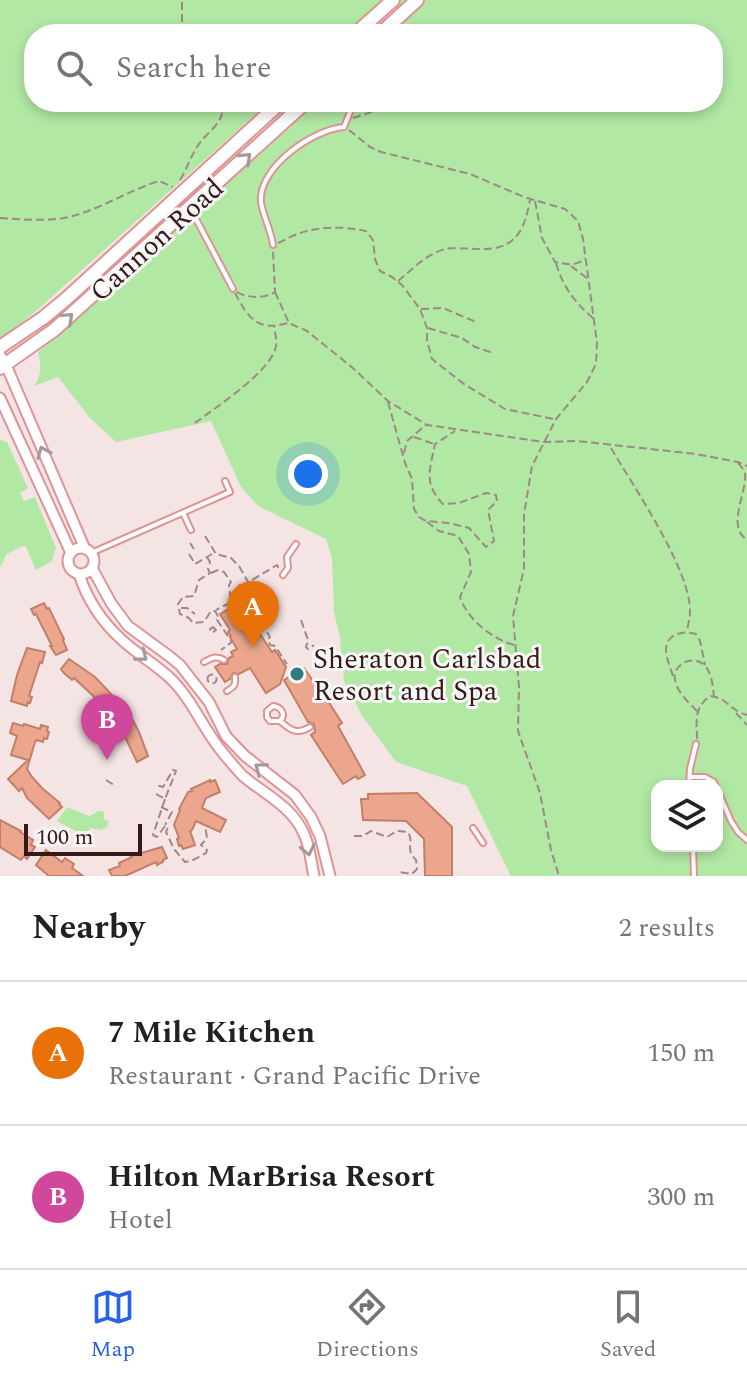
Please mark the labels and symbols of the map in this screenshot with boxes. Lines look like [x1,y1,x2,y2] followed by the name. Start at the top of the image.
[237,153,251,168] one-way arrow
[80,168,234,312] street label: Cannon Road
[59,313,74,327] one-way arrow
[36,446,53,460] one-way arrow
[288,454,328,494] your location
[227,581,279,647] pin: A
[313,638,541,713] place label: Sheraton Carlsbad Resort and Spa
[133,647,148,661] one-way arrow
[288,665,306,683] marker: Sheraton Carlsbad Resort and Spa
[81,694,133,760] pin: B
[254,763,269,777] one-way arrow
[24,820,142,856] scale bar
[299,843,316,857] one-way arrow

